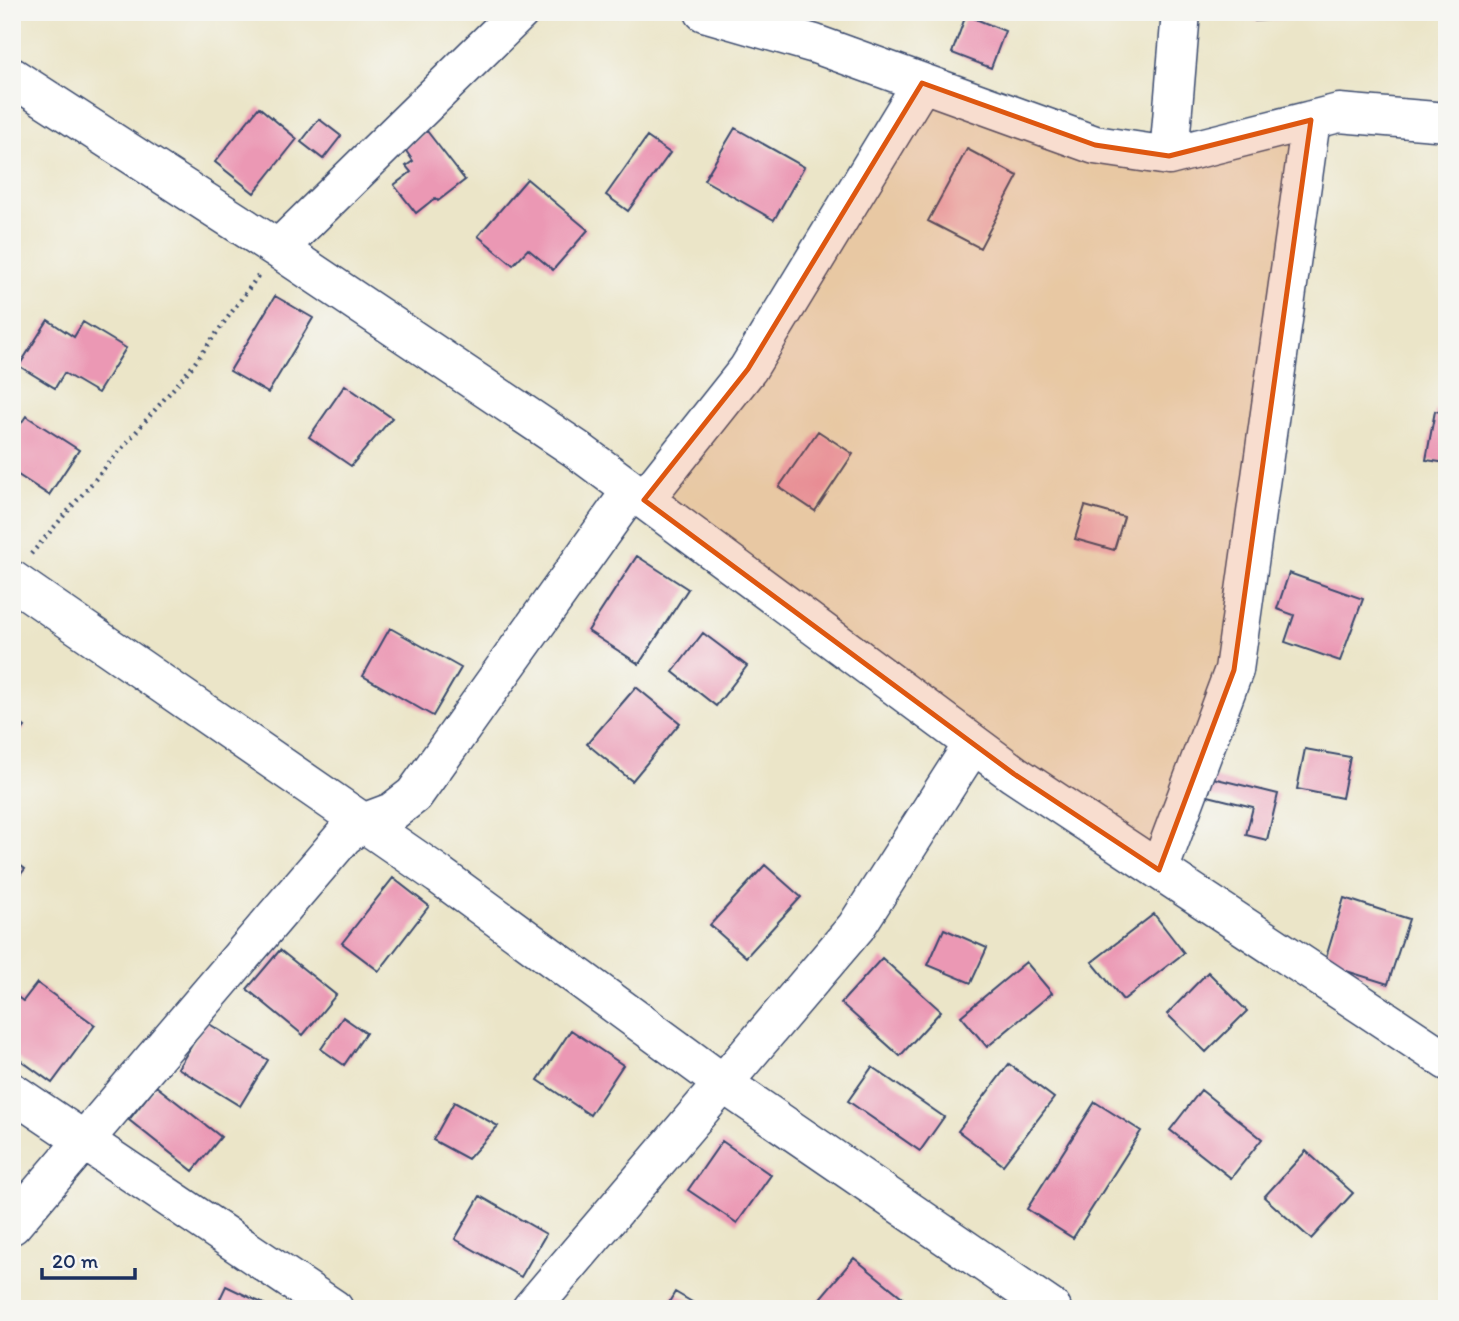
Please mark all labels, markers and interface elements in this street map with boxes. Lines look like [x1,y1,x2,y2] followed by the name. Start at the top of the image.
[42,1237,135,1281] scale bar
[52,1248,99,1273] text: 20 m

